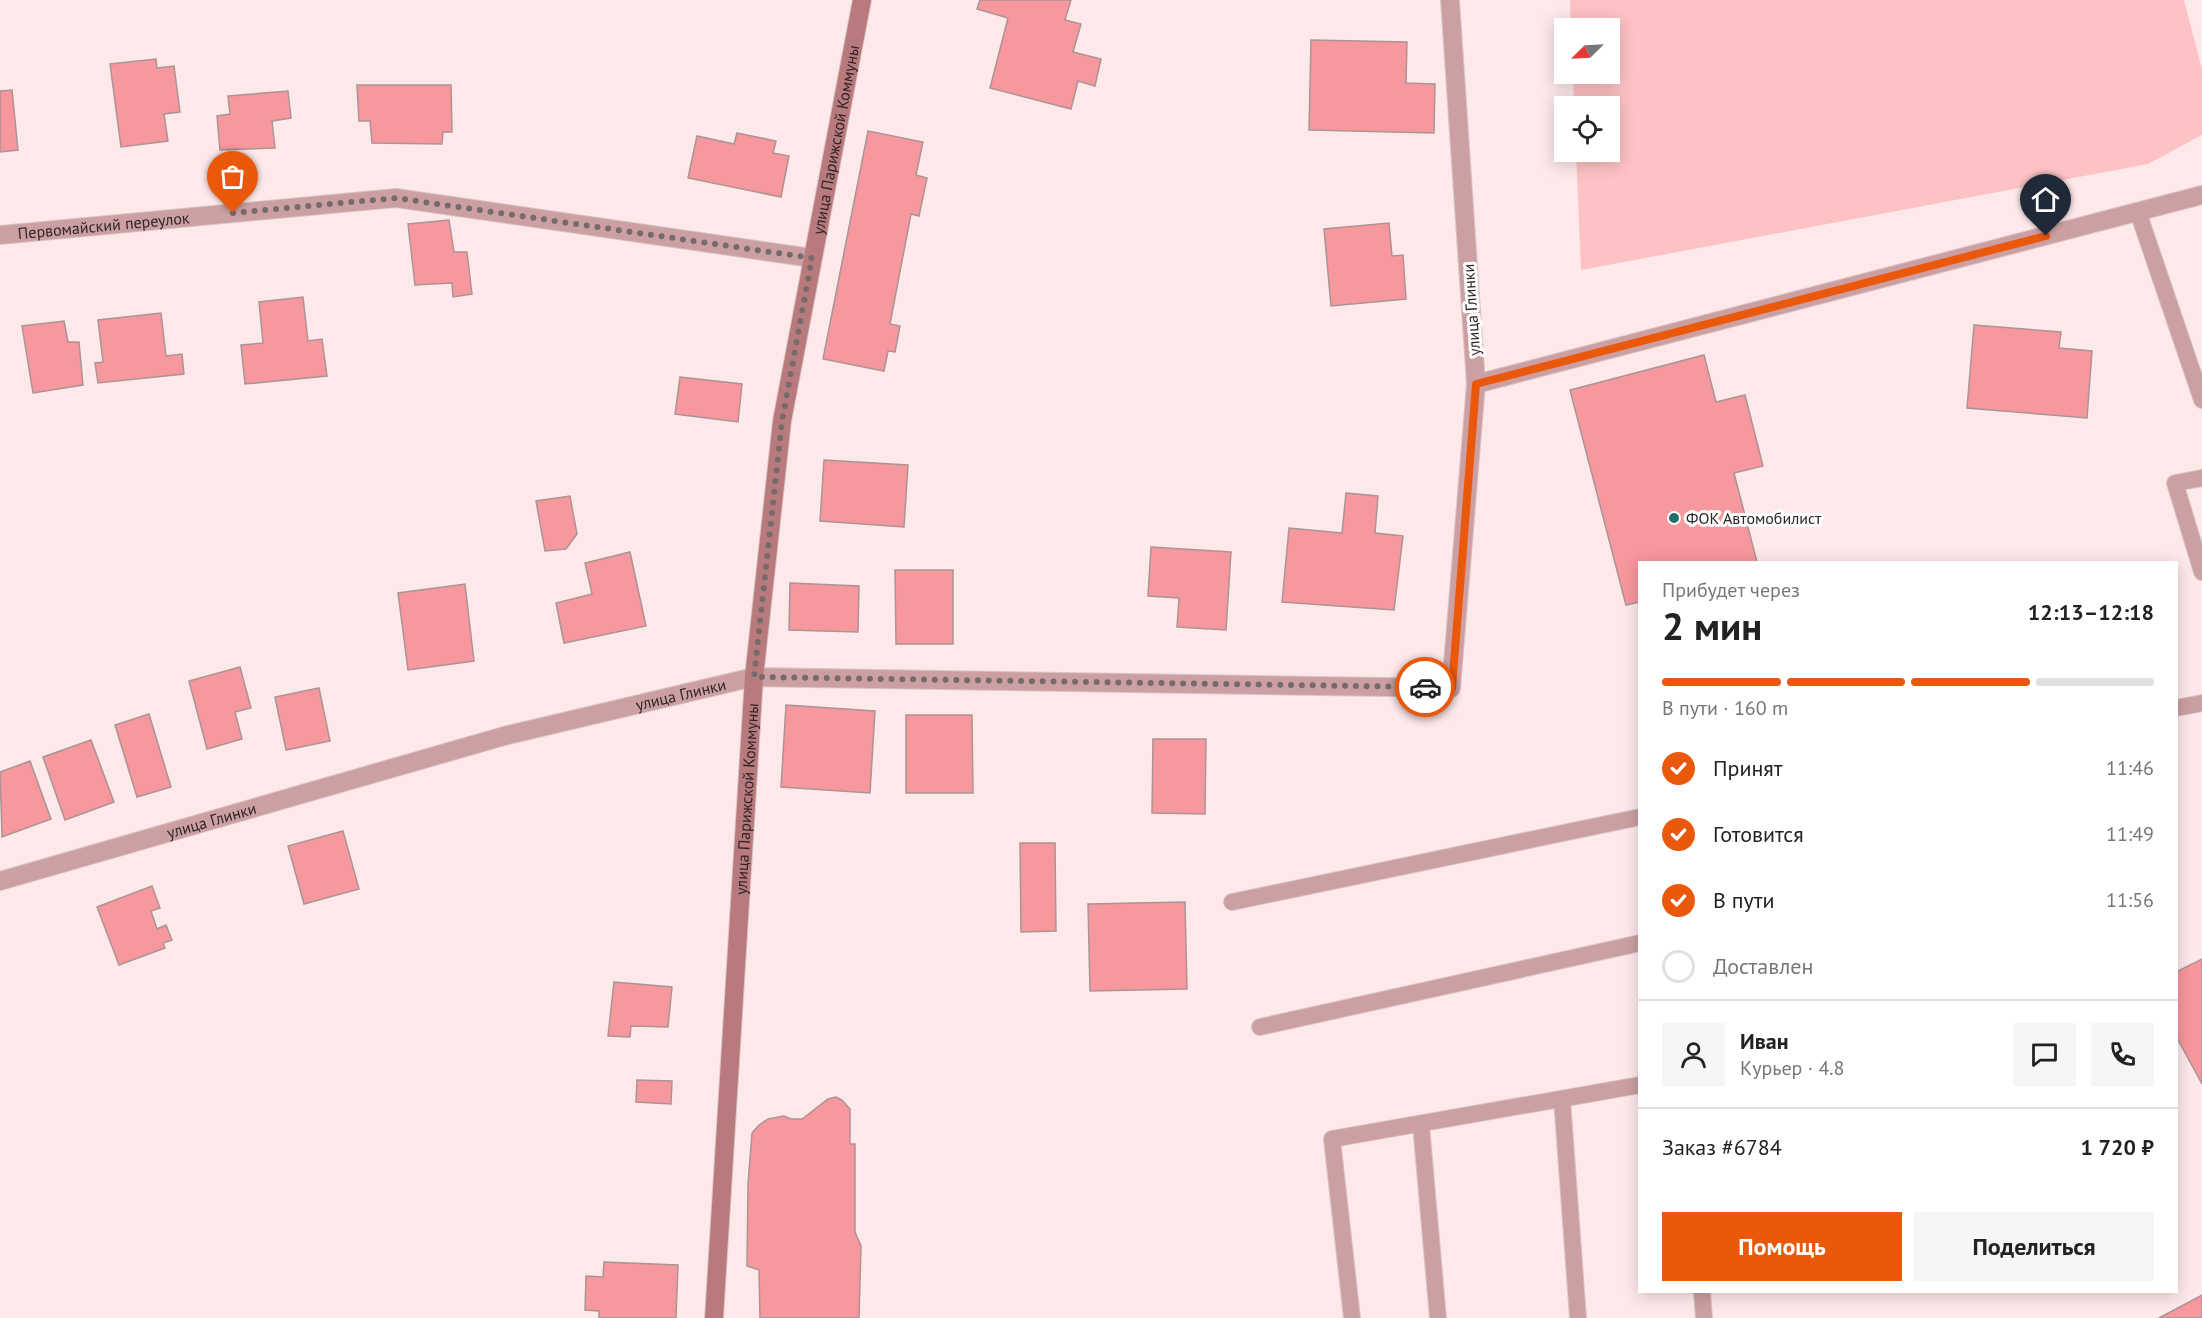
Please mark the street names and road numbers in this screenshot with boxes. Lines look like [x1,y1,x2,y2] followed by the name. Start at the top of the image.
[808,43,863,236] street label: улица Парижской Коммуны
[17,207,191,243] street label: Первомайский переулок
[1458,263,1484,357] street label: улица Глинки
[633,674,728,715] street label: улица Глинки
[730,702,762,896] street label: улица Парижской Коммуны
[164,798,259,843] street label: улица Глинки

